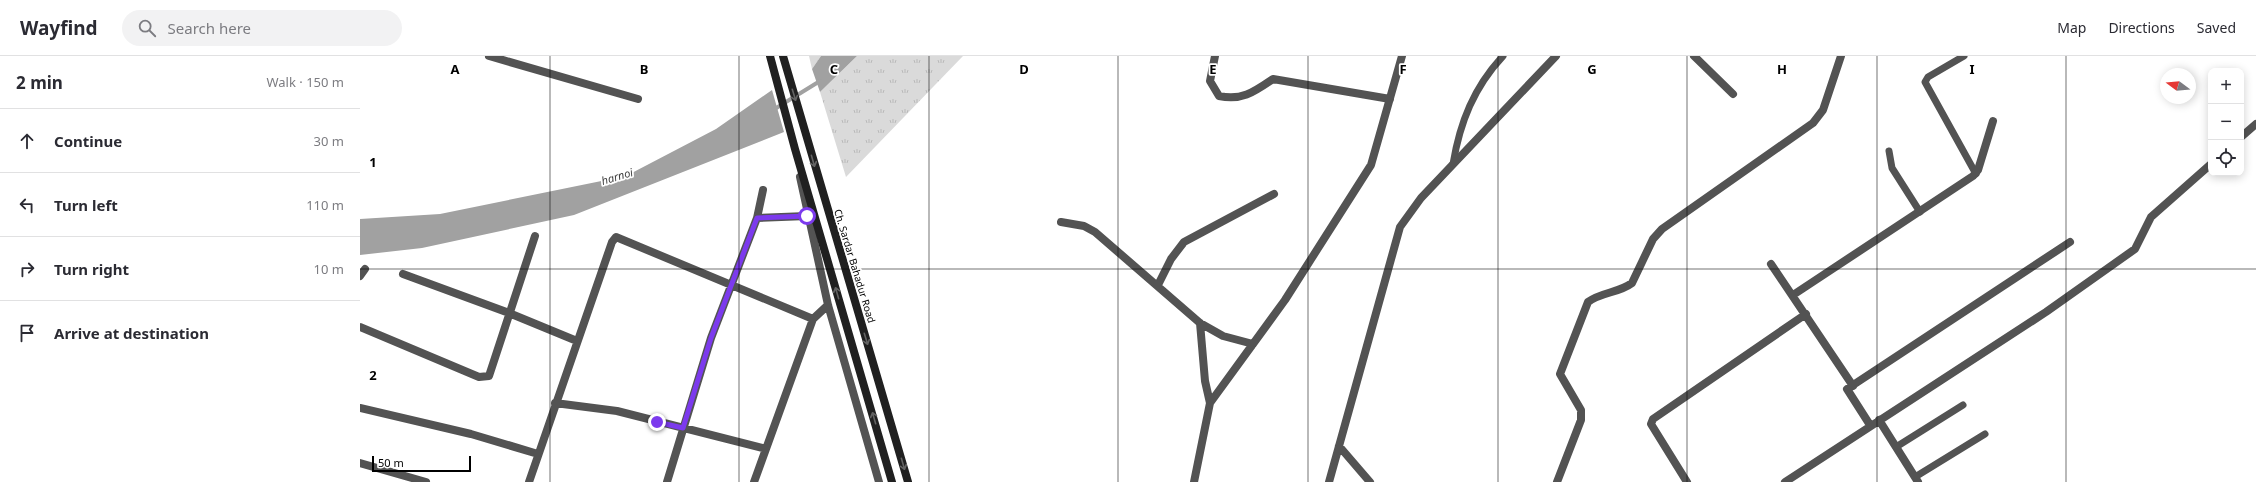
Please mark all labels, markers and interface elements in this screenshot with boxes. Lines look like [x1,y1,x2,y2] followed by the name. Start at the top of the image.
[122,10,402,46] search box
[20,15,98,41] text: Wayfind
[136,17,158,39] icon: search
[168,18,251,38] text: Search here
[2057,18,2086,37] text: Map
[2108,18,2175,37] text: Directions
[2197,18,2236,37] text: Saved
[451,60,460,78] text: A
[640,60,648,78] text: B
[830,60,838,78] text: C
[1019,60,1029,78] text: D
[1209,60,1217,78] text: E
[1399,60,1407,78] text: F
[1587,60,1597,78] text: G
[1777,60,1787,78] text: H
[1969,60,1975,78] text: I
[2160,68,2196,104] north arrow
[2208,68,2244,176] map controls
[2208,68,2244,104] button: +
[16,71,63,94] text: 2 min
[266,73,344,91] text: Walk · 150 m
[791,88,798,101] one-way arrow
[2208,104,2244,140] button: −
[16,130,38,152] icon: ahead
[54,131,122,151] text: Continue
[314,132,344,150] text: 30 m
[2208,140,2244,176] button: locate
[369,153,377,171] text: 1
[810,154,817,167] one-way arrow
[599,164,635,188] water label: harnoi
[16,194,38,216] icon: left
[54,195,118,215] text: Turn left
[306,196,344,214] text: 110 m
[798,207,816,225] route start
[831,207,879,325] street label: Ch. Sardar Bahadur Road
[16,258,38,280] icon: right
[54,259,129,279] text: Turn right
[314,260,344,278] text: 10 m
[833,287,840,300] one-way arrow
[16,322,38,344] icon: arrive
[54,323,209,343] text: Arrive at destination
[863,332,870,345] one-way arrow
[369,366,377,384] text: 2
[870,411,877,424] one-way arrow
[648,413,666,431] route end
[372,454,471,473] scale bar
[378,455,404,470] text: 50 m
[900,457,907,470] one-way arrow

